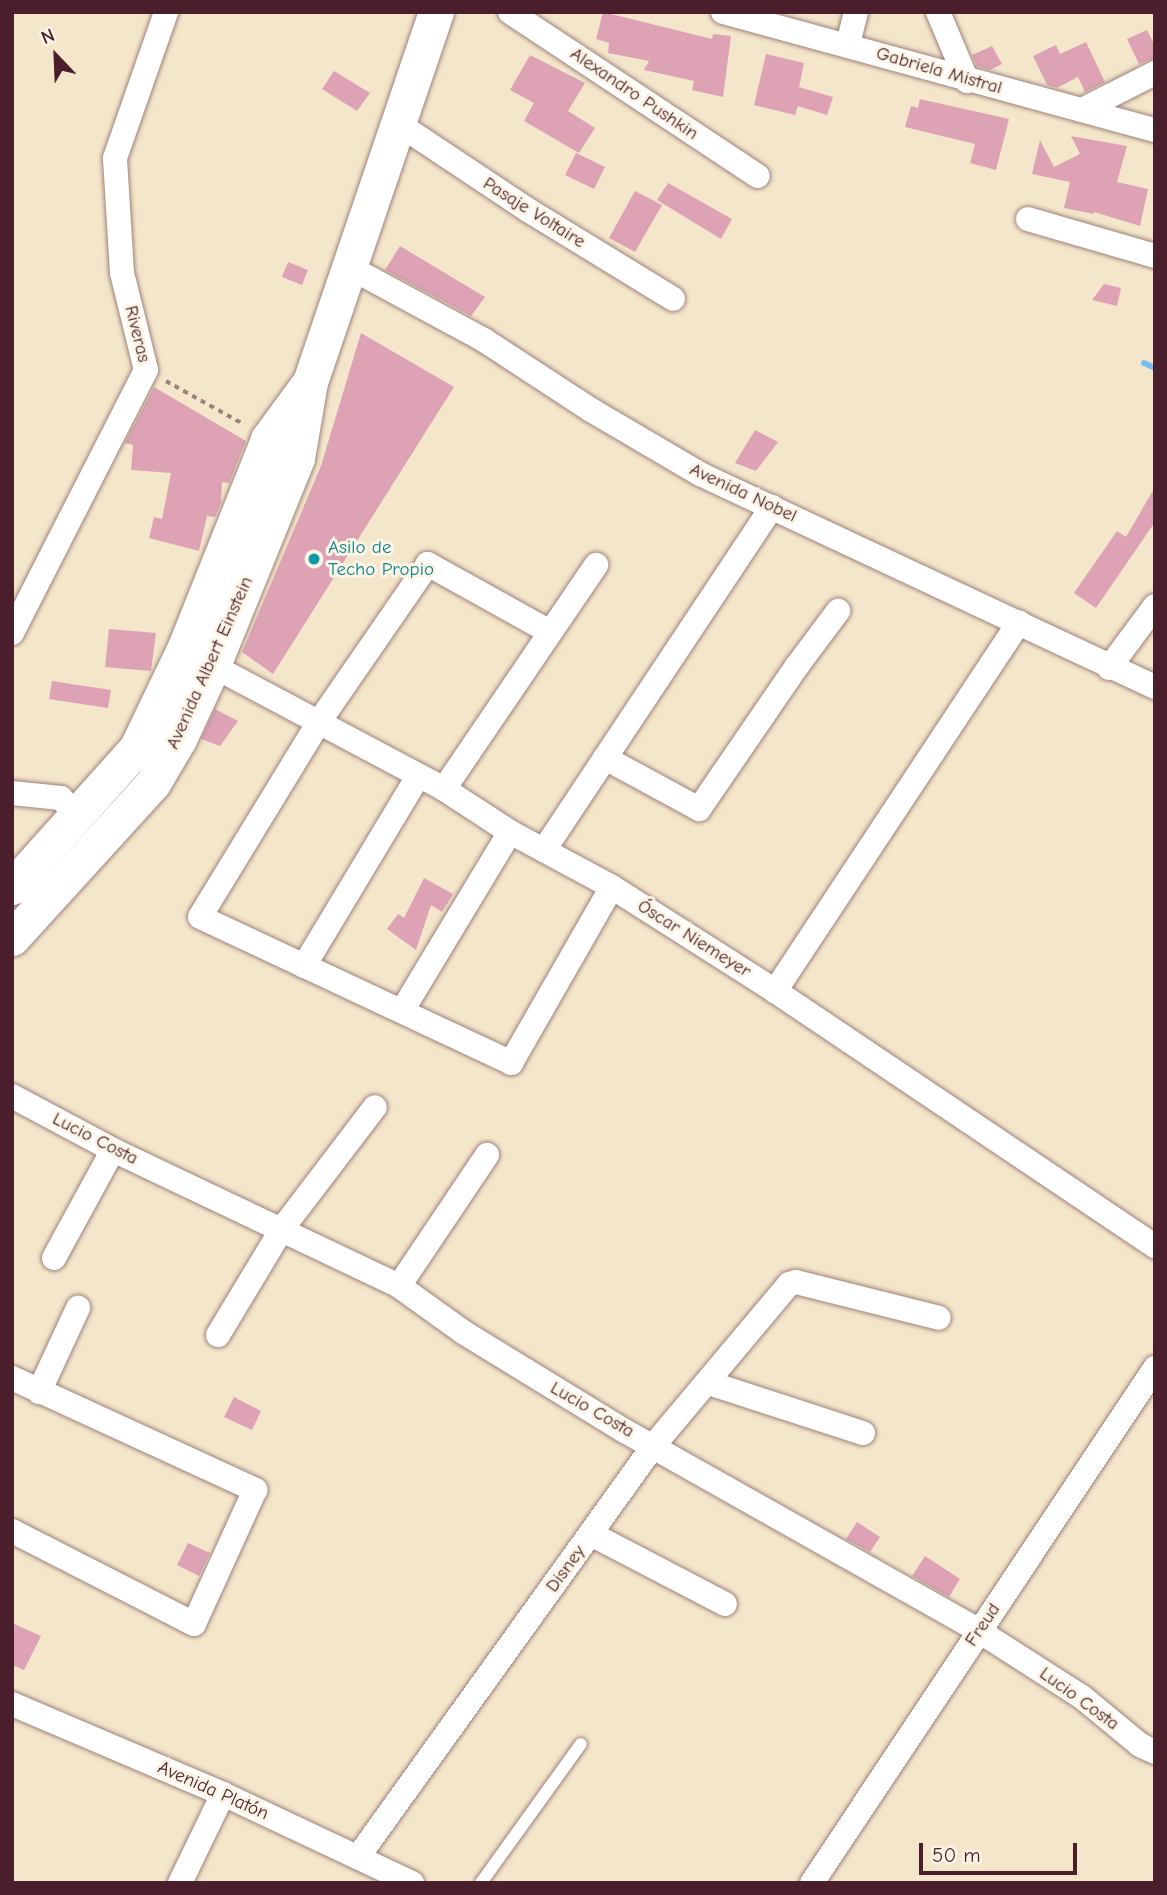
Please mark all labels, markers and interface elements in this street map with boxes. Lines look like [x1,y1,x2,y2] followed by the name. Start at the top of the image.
[21,21,91,91] north arrow
[38,24,58,49] text: N
[873,42,1005,100] street label: Gabriela Mistral
[566,43,702,145] street label: Alexandro Pushkin
[479,172,589,254] street label: Pasaje Voltaire
[119,303,155,365] street label: Riveras
[686,458,800,528] street label: Avenida Nobel
[328,537,434,581] place label: Asilo de Techo Propio
[306,551,322,567] marker: Asilo de Techo Propio
[162,573,258,753] street label: Avenida Albert Einstein
[633,895,755,983] street label: Óscar Niemeyer
[48,1108,142,1170] street label: Lucio Costa
[546,1377,638,1443] street label: Lucio Costa
[541,1541,591,1597] street label: Disney
[960,1599,1006,1651] street label: Freud
[1035,1662,1123,1736] street label: Lucio Costa
[154,1756,272,1826] street label: Avenida Platón
[922,1828,1080,1872] scale bar
[932,1843,981,1867] text: 50 m

